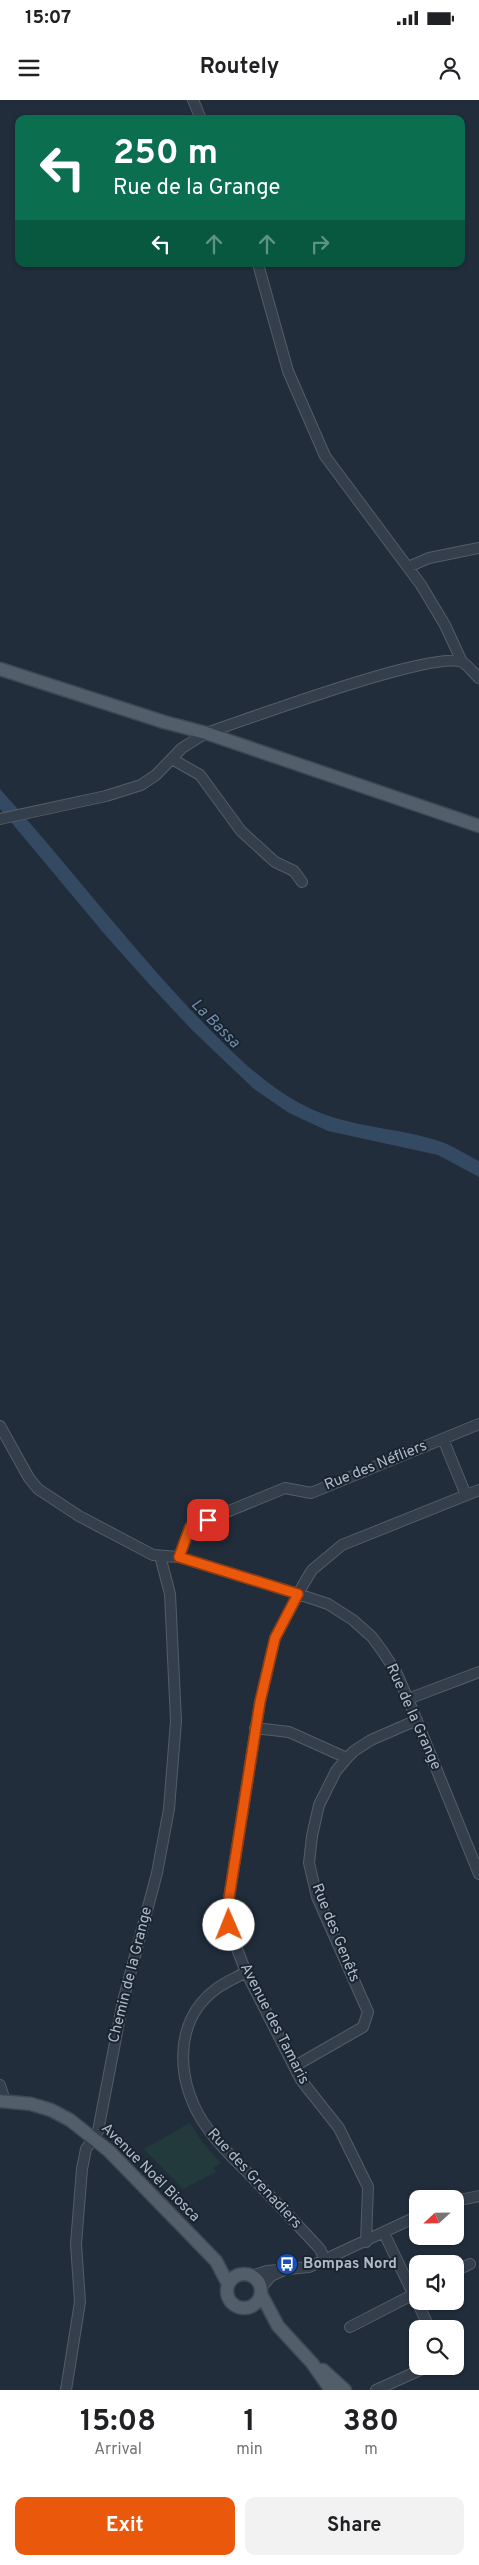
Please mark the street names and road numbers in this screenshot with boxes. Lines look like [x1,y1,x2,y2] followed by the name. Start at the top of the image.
[322,1437,430,1495] street label: Rue des Néfliers
[381,1661,445,1773] street label: Rue de la Grange
[307,1881,363,1985] street label: Rue des Genêts
[105,1905,157,2045] street label: Chemin de la Grange
[235,1960,313,2088] street label: Avenue des Tamaris
[96,2119,204,2227] street label: Avenue Noël Biosca
[203,2125,305,2233] street label: Rue des Grenadiers

